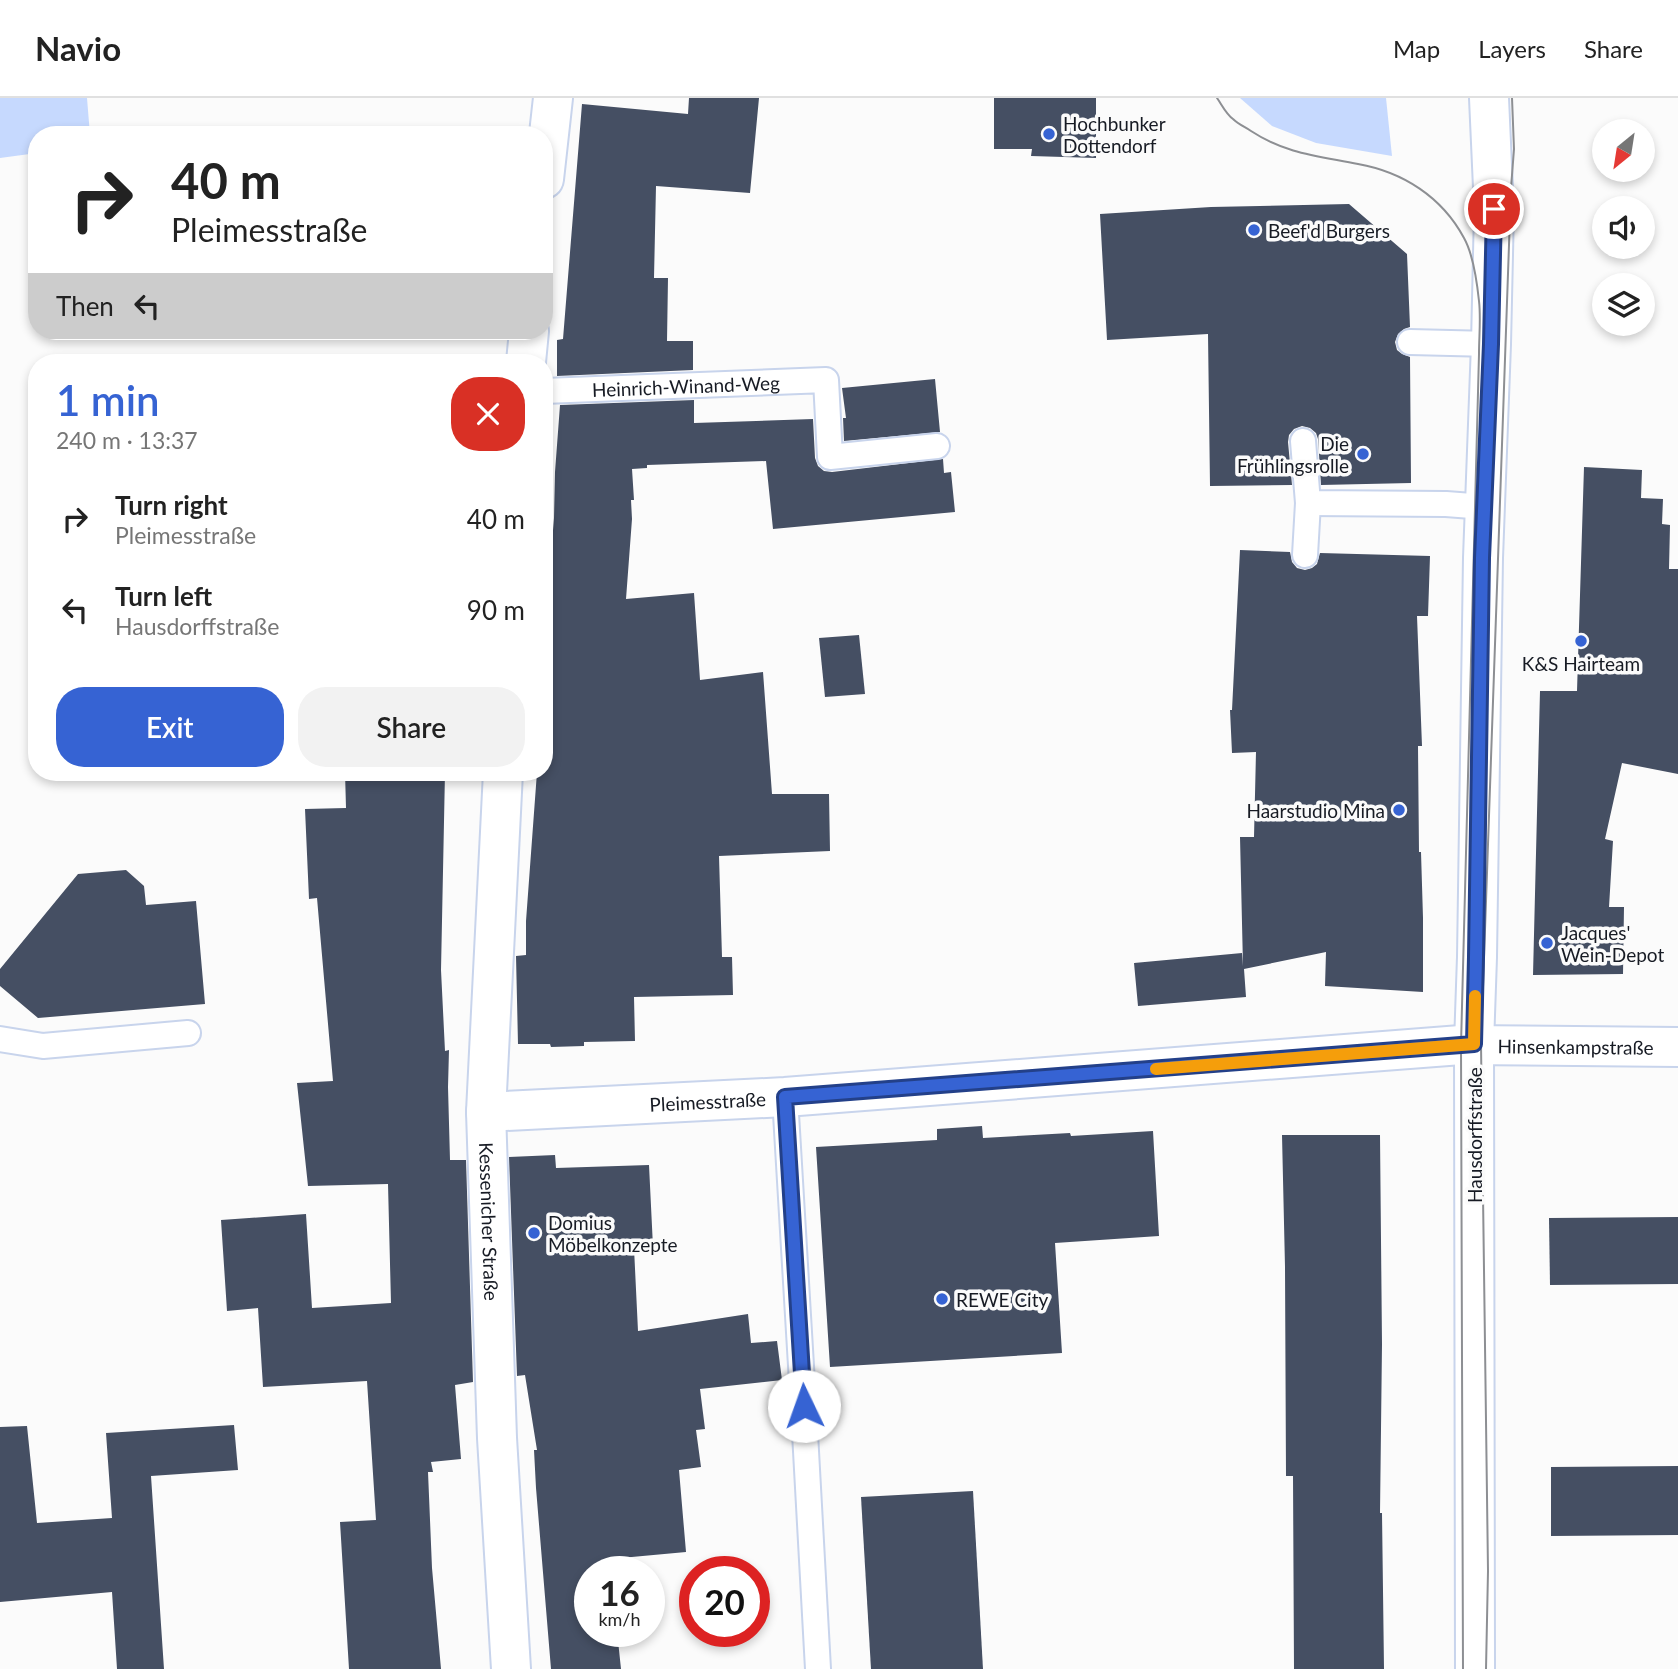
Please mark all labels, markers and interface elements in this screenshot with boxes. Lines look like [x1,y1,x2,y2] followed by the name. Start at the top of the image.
[35,28,121,68] text: Navio
[1393,34,1440,63] text: Map
[1478,34,1546,63] text: Layers
[1584,34,1643,63] text: Share
[1063,112,1166,157] place label: Hochbunker Dottendorf
[1592,119,1656,182] north arrow
[1592,119,1655,336] map controls
[1041,126,1057,142] marker: Hochbunker Dottendorf
[171,151,281,209] text: 40 m
[56,154,147,245] icon: right
[1464,179,1524,239] pin
[1475,190,1513,228] icon: arrive
[1592,196,1655,259] button: sound
[171,210,367,249] text: Pleimesstraße
[1268,219,1390,242] place label: Beef'd Burgers
[1246,222,1262,238] marker: Beef'd Burgers
[1592,273,1655,336] button: layers
[128,287,166,325] icon: left
[56,290,114,322] text: Then
[591,370,780,401] street label: Heinrich-Winand-Weg
[56,375,160,425] text: 1 min
[451,377,525,451] button: close
[56,426,198,454] text: 240 m · 13:37
[1237,432,1349,477] place label: Die Frühlingsrolle
[1355,446,1371,462] marker: Die Frühlingsrolle
[115,489,228,521] text: Turn right
[56,500,94,538] icon: right
[467,503,525,535] text: 40 m
[115,521,256,549] text: Pleimesstraße
[115,580,212,612] text: Turn left
[56,591,94,629] icon: left
[467,594,525,626] text: 90 m
[115,612,279,640] text: Hausdorffstraße
[1573,633,1589,649] marker: K&S Hairteam
[1522,652,1640,675] place label: K&S Hairteam
[56,687,284,767] button: Exit
[298,687,525,767] button: Share
[1246,799,1385,822] place label: Haarstudio Mina
[1391,802,1407,818] marker: Haarstudio Mina
[1561,921,1664,966] place label: Jacques' Wein-Depot
[1539,935,1555,951] marker: Jacques' Wein-Depot
[1497,1034,1654,1058] street label: Hinsenkampstraße
[1463,1067,1486,1203] street label: Hausdorffstraße
[649,1086,767,1115] street label: Pleimesstraße
[476,1142,504,1301] street label: Kessenicher Straße
[548,1211,678,1256] place label: Domius Möbelkonzepte
[526,1225,542,1241] marker: Domius Möbelkonzepte
[956,1288,1048,1311] place label: REWE City
[934,1291,950,1307] marker: REWE City
[767,1369,841,1443] position arrow
[679,1556,770,1647] speed limit sign: 20
[599,1571,640,1613] text: 16
[598,1608,641,1630] text: km/h

